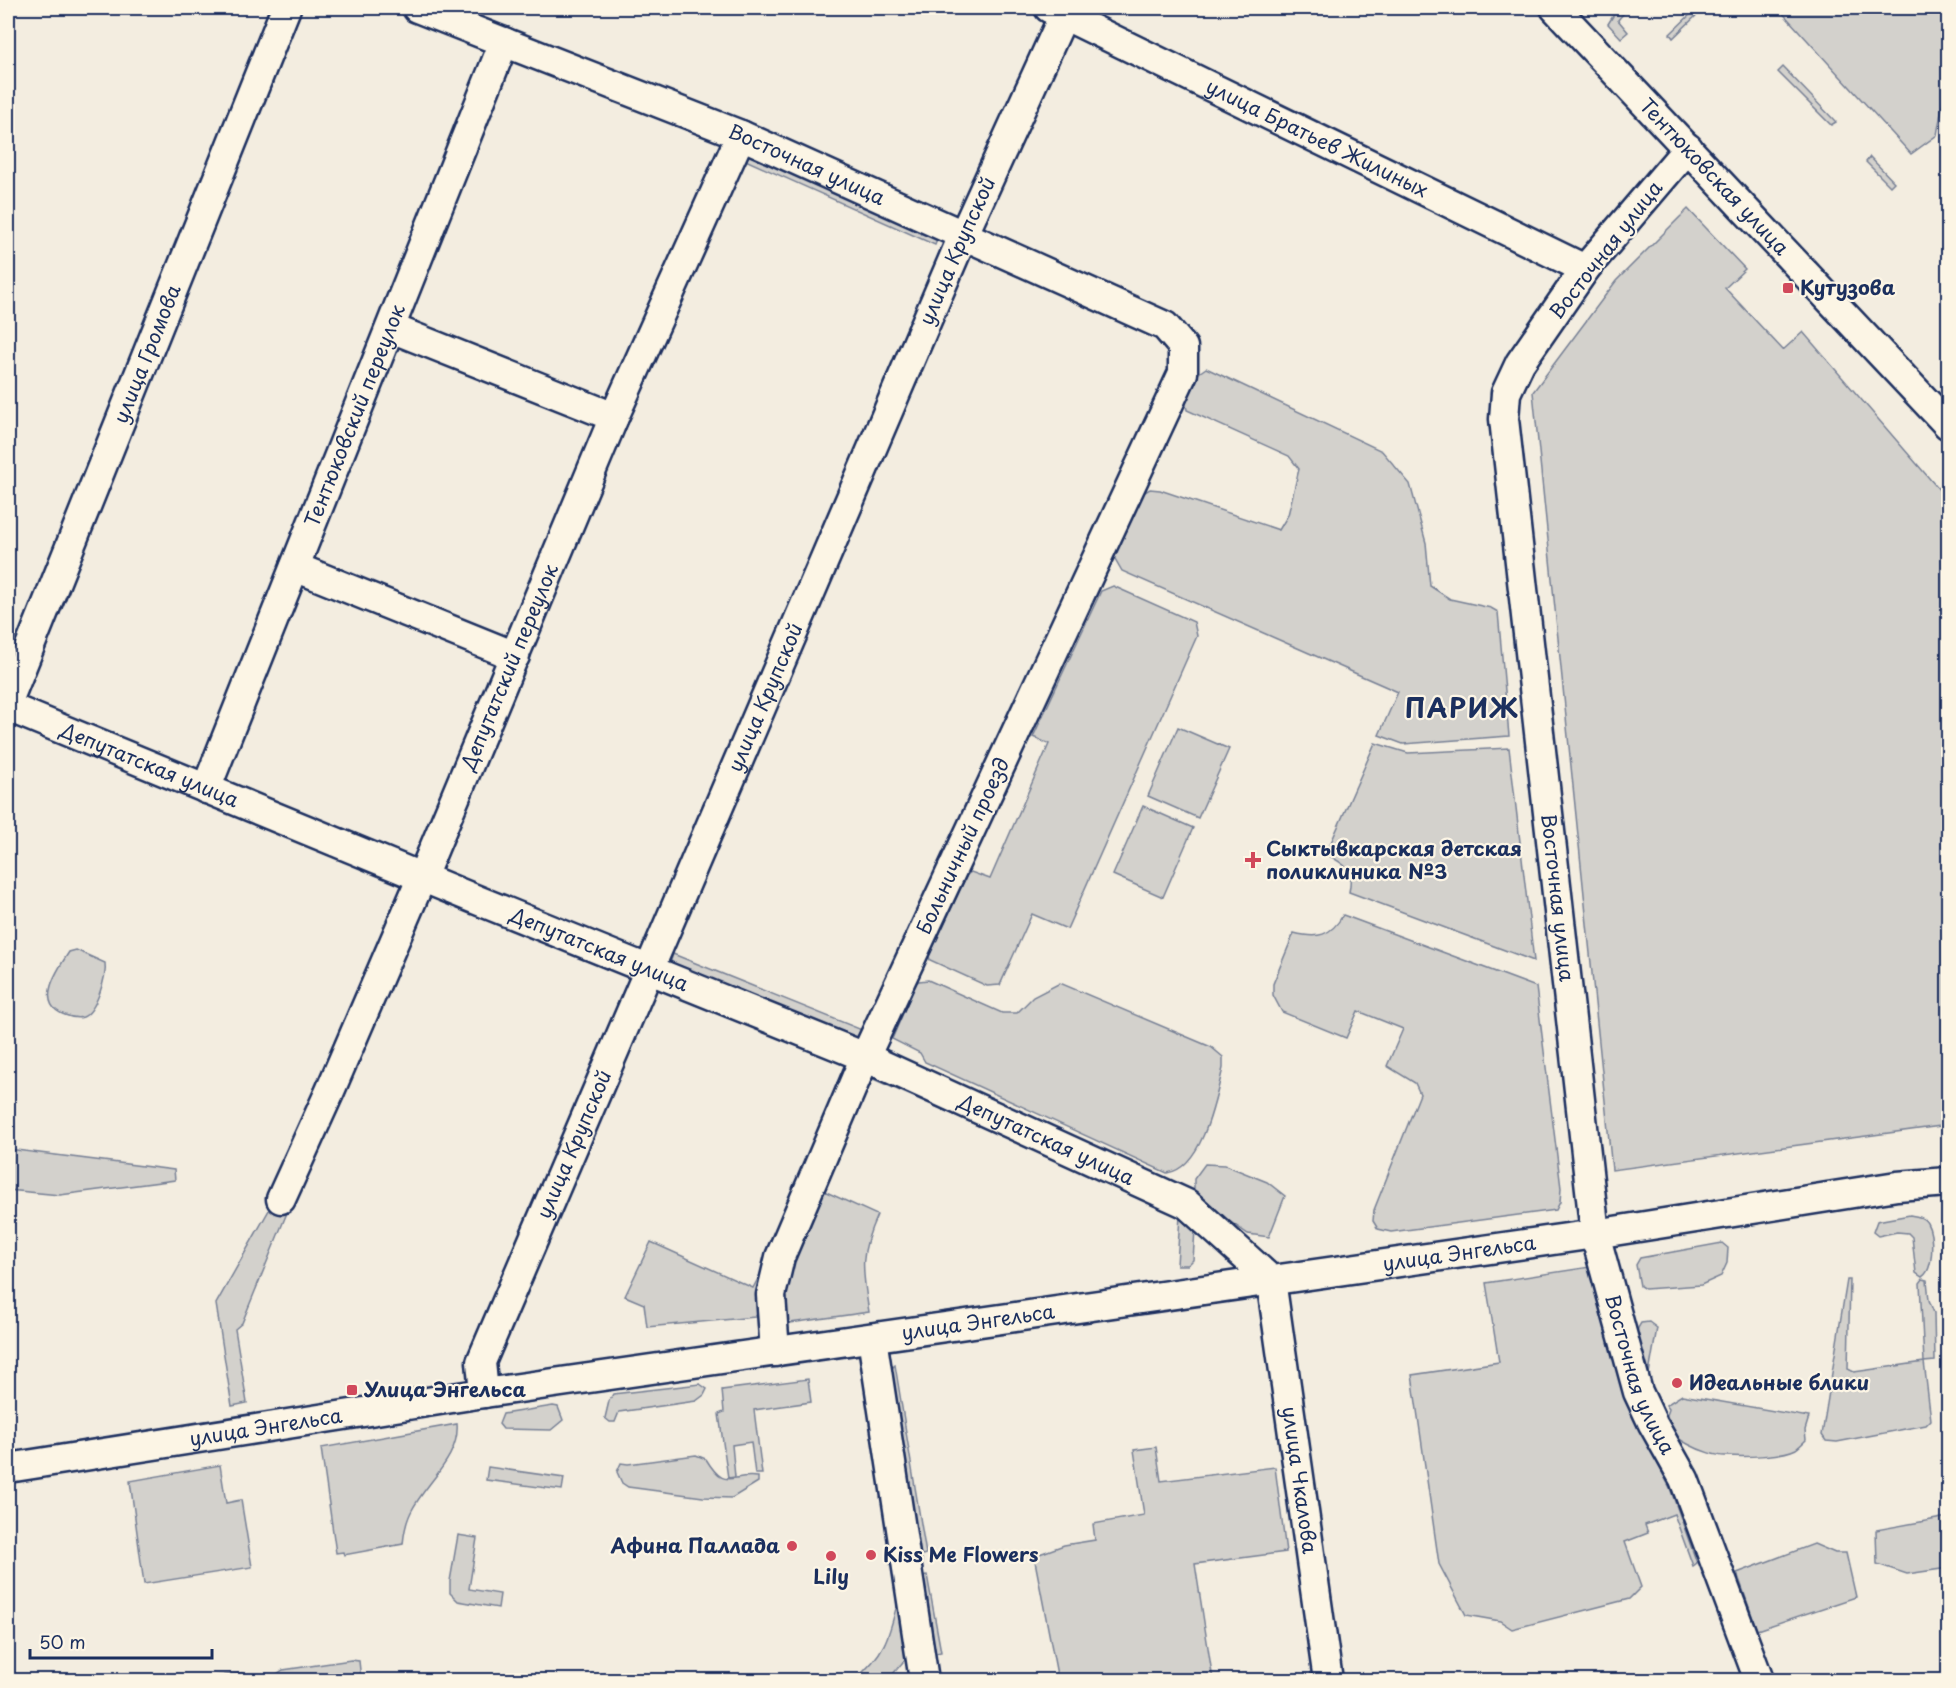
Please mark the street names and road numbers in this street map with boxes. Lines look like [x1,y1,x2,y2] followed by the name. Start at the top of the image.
[1201,71,1434,204] street label: улица Братьев Жилиных
[1633,91,1797,262] street label: Тентюковская улица
[724,116,891,212] street label: Восточная улица
[911,171,1002,329] street label: улица Крупской
[1541,173,1669,325] street label: Восточная улица
[105,279,188,427] street label: улица Громова
[296,299,412,531] street label: Тентюковский переулок
[452,559,565,776] street label: Депутатский переулок
[719,618,810,776] street label: улица Крупской
[55,714,244,815] street label: Депутатская улица
[908,752,1016,939] street label: Больничный проезд
[1534,812,1583,984] street label: Восточная улица
[505,899,694,998] street label: Депутатская улица
[528,1065,618,1223] street label: улица Крупской
[953,1085,1140,1192] street label: Депутатская улица
[1381,1227,1538,1278] street label: улица Энгельса
[1598,1291,1683,1460] street label: Восточная улица
[900,1295,1057,1347] street label: улица Энгельса
[187,1399,345,1453] street label: улица Энгельса
[1275,1404,1326,1556] street label: улица Чкалова

